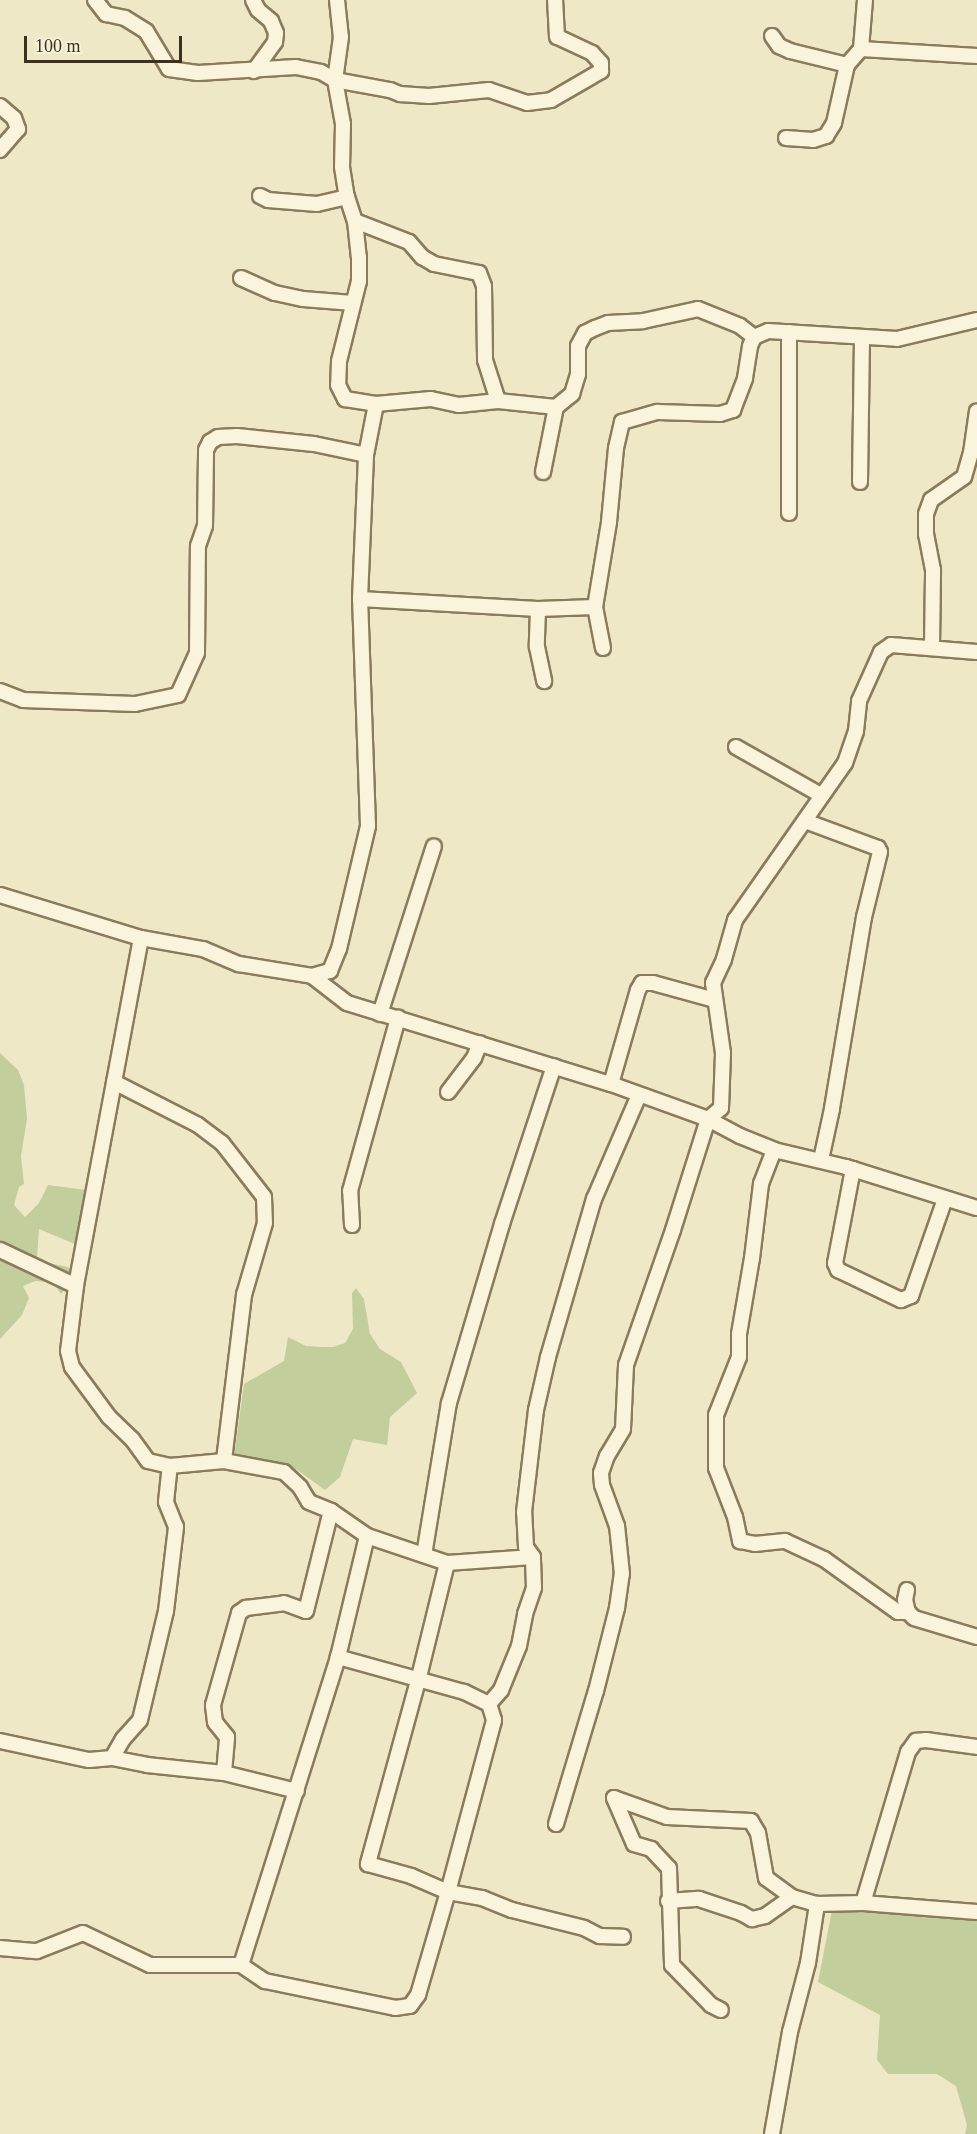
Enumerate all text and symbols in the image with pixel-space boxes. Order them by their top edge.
scale bar [27,24,184,62]
text: 100 m [35,36,81,56]

